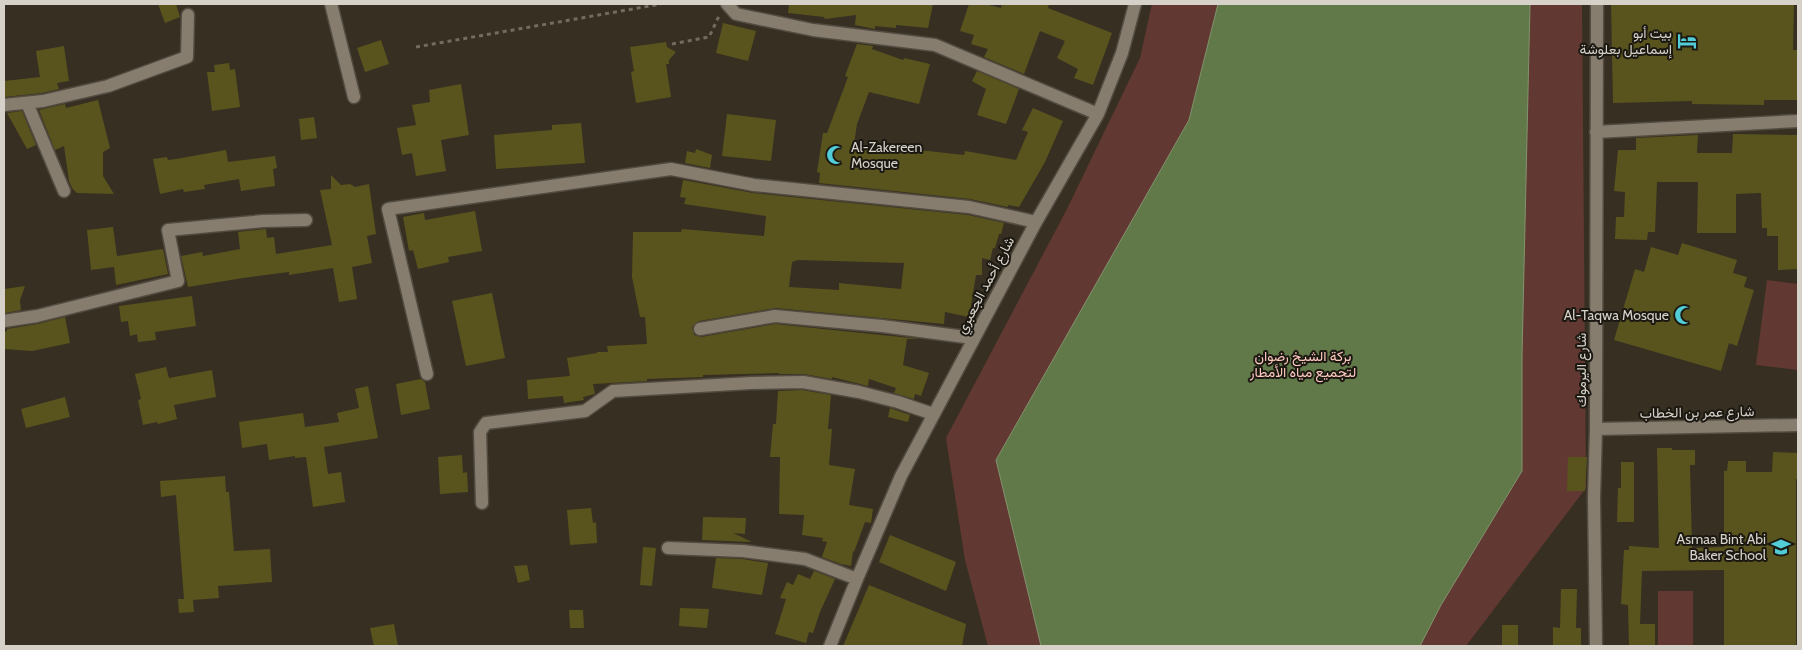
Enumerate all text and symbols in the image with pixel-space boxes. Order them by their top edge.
place label: بيت أبو إسماعيل بعلوشة [1580,24,1672,59]
hotel icon: بيت أبو إسماعيل بعلوشة [1676,30,1698,52]
place label: Al-Zakereen Mosque [851,138,922,172]
mosque icon: Al-Zakereen Mosque [825,144,847,166]
street label: شارع أحمد الجعبري [952,233,1021,338]
mosque icon: Al-Taqwa Mosque [1673,304,1695,326]
place label: Al-Taqwa Mosque [1564,306,1669,324]
street label: شارع اليرموك [1572,333,1592,407]
park label: بركة الشيخ رضوان لتجميع مياه الأمطار [1249,347,1356,383]
street label: شارع عمر بن الخطاب [1639,402,1755,424]
place label: Asmaa Bint Abi Baker School [1677,530,1767,564]
school or university icon: Asmaa Bint Abi Baker School [1770,536,1792,558]

